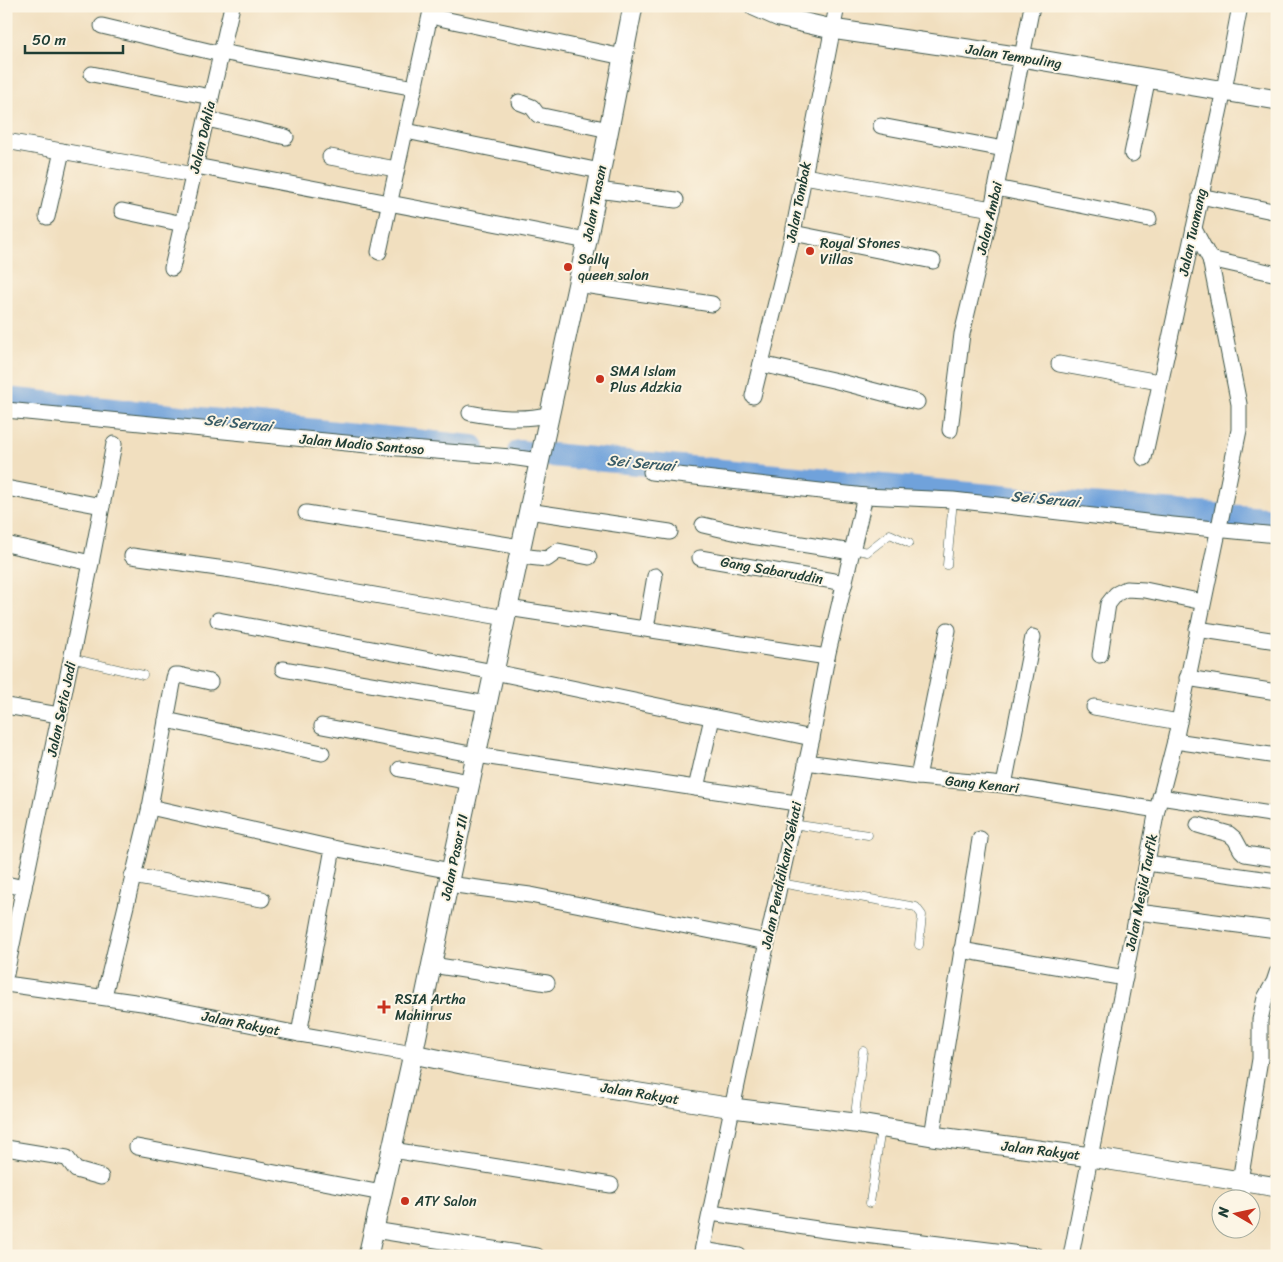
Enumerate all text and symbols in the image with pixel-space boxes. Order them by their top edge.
scale bar [25,22,122,54]
text: 50 m [32,27,67,53]
street label: Jalan Tempuling [963,36,1064,76]
street label: Jalan Dahlia [182,98,223,177]
street label: Jalan Tombak [778,159,819,246]
street label: Jalan Tuasan [575,163,614,244]
street label: Jalan Ambai [969,178,1010,258]
street label: Jalan Tuamang [1171,186,1214,279]
place label: Royal Stones Villas [820,231,901,272]
marker: Royal Stones Villas [804,245,816,257]
place label: Sally queen salon [578,247,649,288]
marker: Sally queen salon [562,261,574,273]
place label: SMA Islam Plus Adzkia [610,359,683,400]
marker: SMA Islam Plus Adzkia [594,373,606,385]
water label: Sei Seruai [203,407,276,440]
street label: Jalan Madio Santoso [298,427,425,462]
water label: Sei Seruai [606,447,679,479]
water label: Sei Seruai [1010,483,1083,515]
street label: Gang Sabaruddin [719,549,826,592]
street label: Jalan Setia Jadi [39,658,84,760]
street label: Gang Kenari [944,768,1021,801]
street label: Jalan Pendidikan/Sehati [753,798,810,952]
street label: Jalan Pasar III [433,811,476,903]
street label: Jalan Mesjid Taufik [1118,832,1165,954]
place label: RSIA Artha Mahinrus [395,987,466,1028]
marker: RSIA Artha Mahinrus [377,1000,391,1014]
street label: Jalan Rakyat [199,1003,282,1043]
street label: Jalan Rakyat [598,1075,681,1112]
street label: Jalan Rakyat [999,1133,1082,1168]
place label: ATY Salon [414,1189,477,1214]
north arrow [1210,1190,1260,1240]
marker: ATY Salon [399,1195,411,1207]
text: N [1210,1205,1237,1220]

